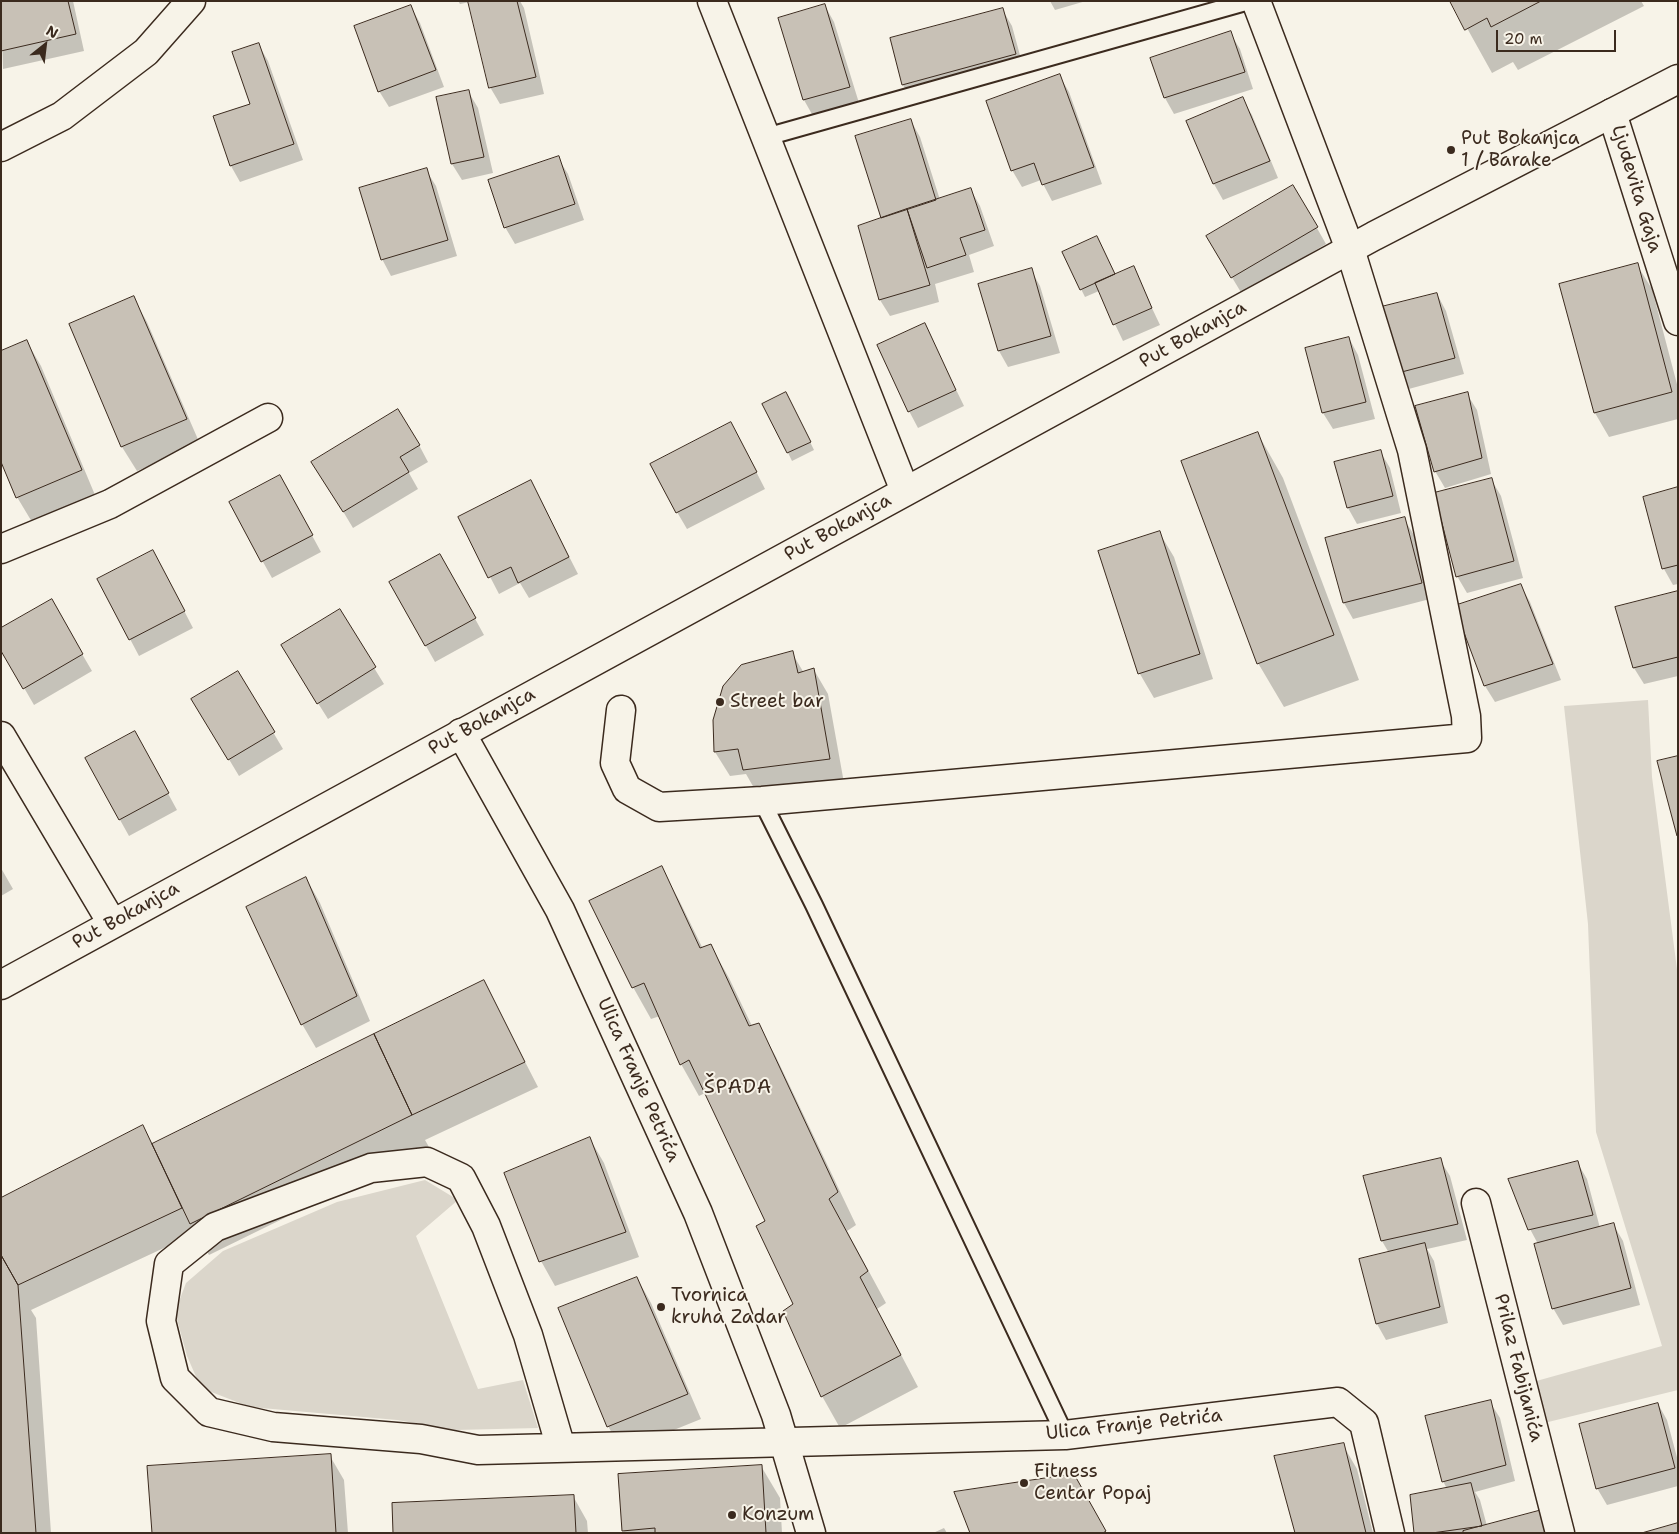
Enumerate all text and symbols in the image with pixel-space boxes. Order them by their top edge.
north arrow [20,20,70,70]
scale bar [1499,20,1619,52]
text: N [43,21,61,42]
text: 20 m [1504,29,1543,49]
street label: Ljudevita Gaja [1606,122,1666,256]
place label: Put Bokanjca 1 / Barake [1461,128,1580,172]
marker: Put Bokanjca 1 / Barake [1445,144,1457,156]
street label: Put Bokanjca [1136,296,1250,374]
street label: Put Bokanjca [781,489,895,567]
street label: Put Bokanjca [425,683,539,761]
place label: Street bar [730,691,824,713]
marker: Street bar [714,696,726,708]
street label: Put Bokanjca [69,877,183,955]
street label: Ulica Franje Petrića [592,994,684,1166]
district label: ŠPADA [703,1076,773,1100]
place label: Tvornica kruha Zadar [671,1285,786,1329]
street label: Prilaz Fabijanića [1489,1292,1547,1444]
marker: Tvornica kruha Zadar [655,1301,667,1313]
street label: Ulica Franje Petrića [1045,1404,1223,1446]
place label: Fitness Centar Popaj [1034,1461,1151,1505]
marker: Fitness Centar Popaj [1018,1477,1030,1489]
place label: Konzum [742,1504,814,1526]
marker: Konzum [726,1509,738,1521]

